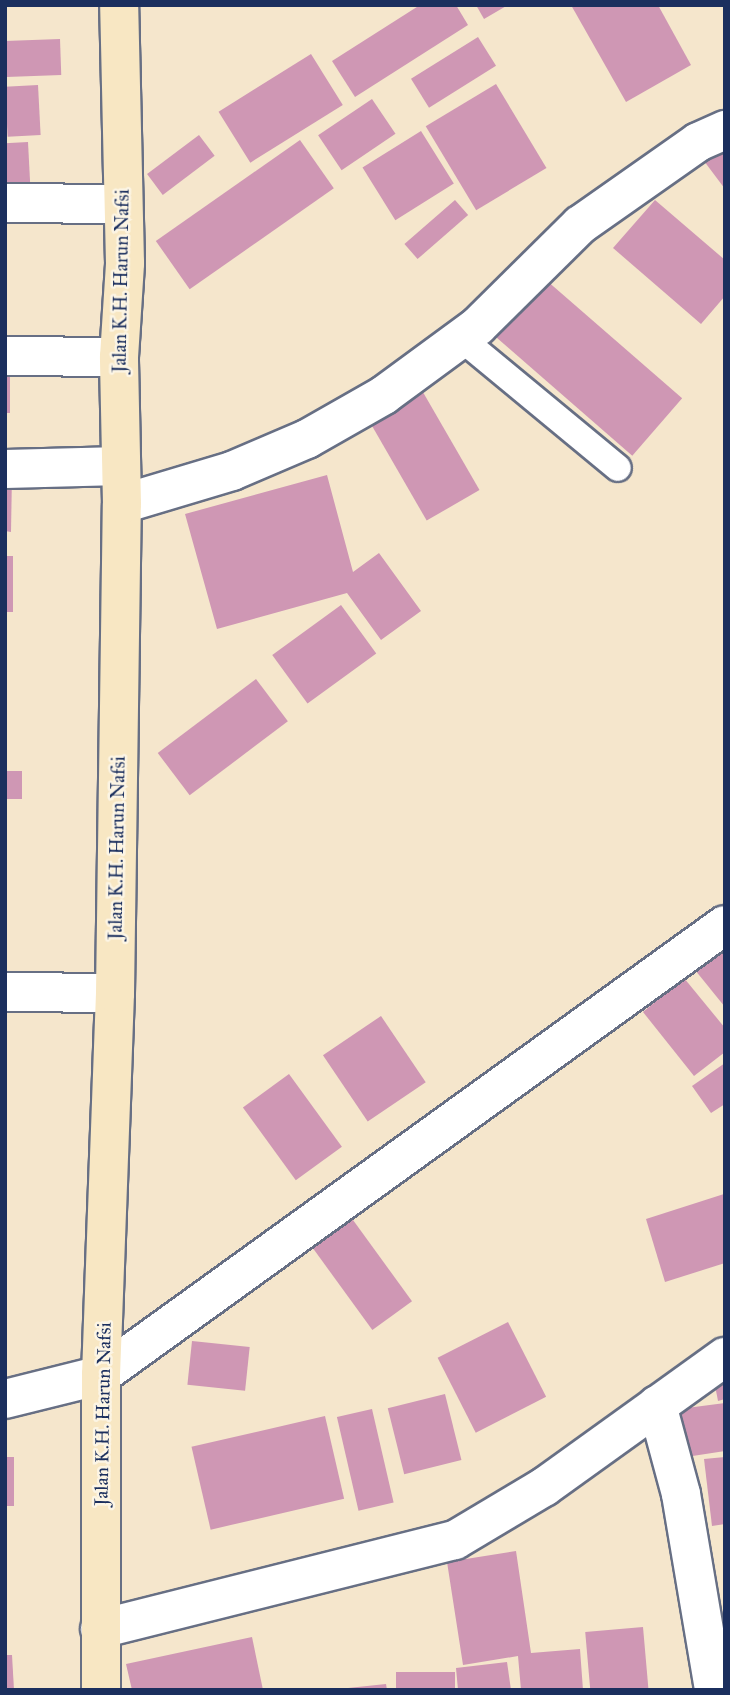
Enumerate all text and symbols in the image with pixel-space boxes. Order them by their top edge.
street label: Jalan K.H. Harun Nafsi [108,189,134,373]
street label: Jalan K.H. Harun Nafsi [104,756,130,940]
street label: Jalan K.H. Harun Nafsi [90,1322,116,1506]

